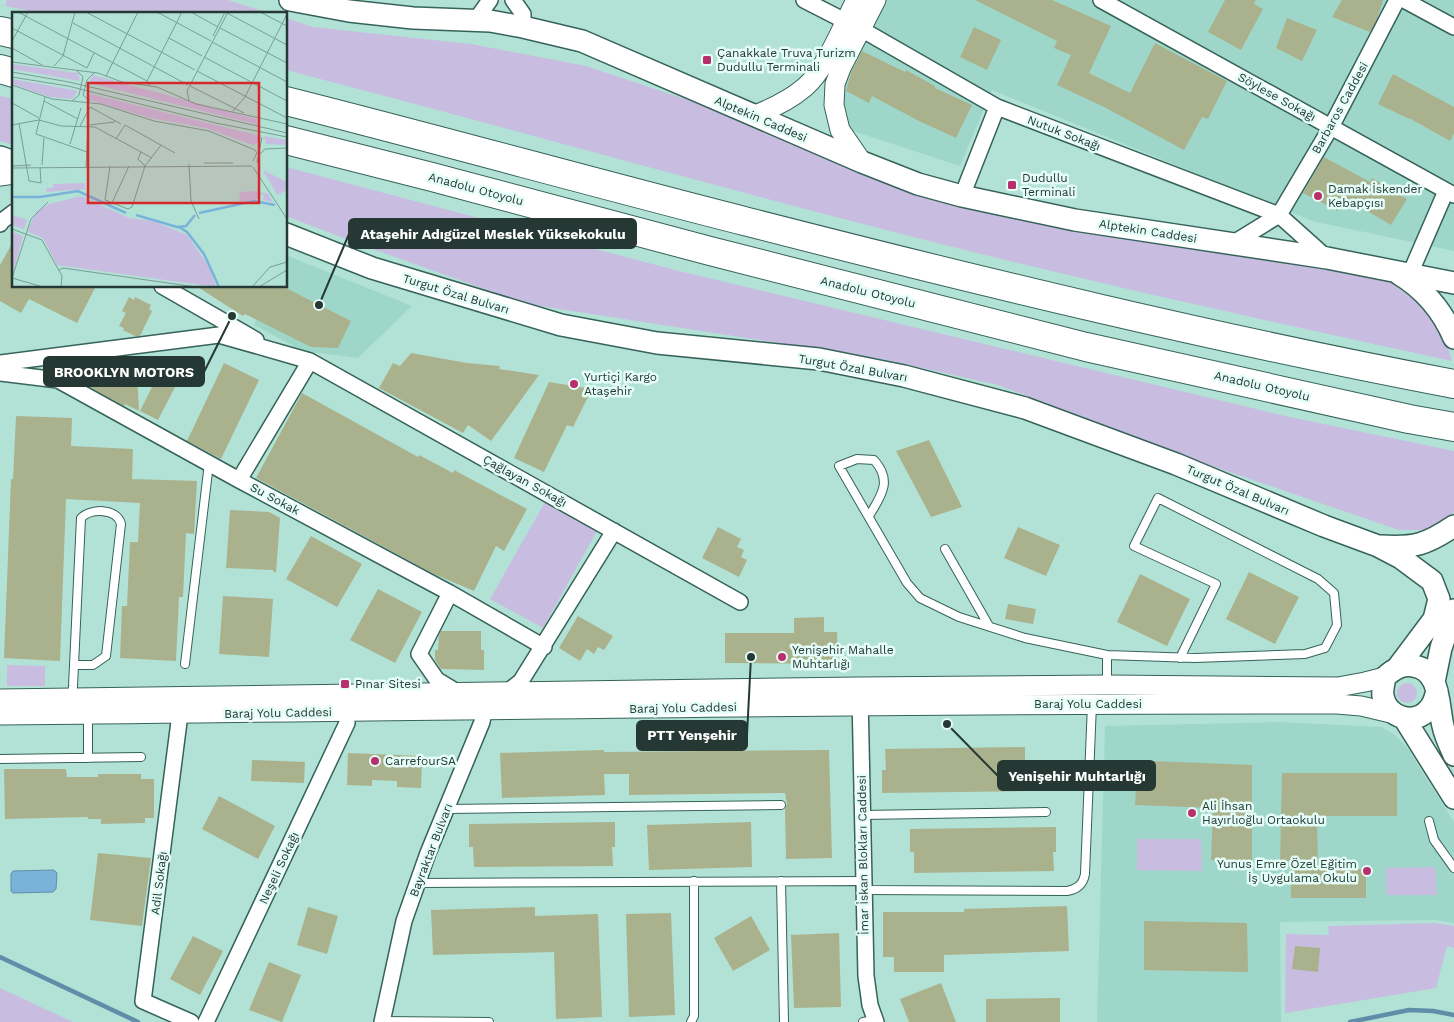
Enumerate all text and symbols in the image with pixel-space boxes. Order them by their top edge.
inset map [12,12,288,288]
place label: Çanakkale Truva Turizm Dudullu Terminali [717,46,856,74]
marker: Çanakkale Truva Turizm Dudullu Terminali [701,54,713,66]
street label: Barbaros Caddesi [1309,60,1371,156]
street label: Söylese Sokağı [1236,70,1318,124]
street label: Alptekin Caddesi [713,93,809,145]
street label: Nutuk Sokağı [1025,113,1103,153]
street label: Anadolu Otoyolu [427,170,525,208]
place label: Dudullu Terminali [1022,171,1075,199]
marker: Dudullu Terminali [1006,179,1018,191]
place label: Damak İskender Kebapçısı [1328,182,1422,210]
marker: Damak İskender Kebapçısı [1312,190,1324,202]
street label: Alptekin Caddesi [1098,216,1198,246]
callout: Ataşehir Adıgüzel Meslek Yüksekokulu [349,219,636,248]
text: Ataşehir Adıgüzel Meslek Yüksekokulu [360,226,626,242]
street label: Turgut Özal Bulvarı [401,271,511,317]
street label: Anadolu Otoyolu [819,273,917,311]
street label: Turgut Özal Bulvarı [797,352,909,384]
callout: BROOKLYN MOTORS [44,357,204,386]
text: BROOKLYN MOTORS [54,364,194,380]
street label: Anadolu Otoyolu [1213,368,1311,404]
place label: Yurtiçi Kargo Ataşehir [584,370,657,398]
marker: Yurtiçi Kargo Ataşehir [568,378,580,390]
street label: Çağlayan Sokağı [481,452,569,510]
street label: Turgut Özal Bulvarı [1184,462,1292,518]
street label: Su Sokak [248,480,302,518]
place label: Yenişehir Mahalle Muhtarlığı [792,643,894,671]
marker: Yenişehir Mahalle Muhtarlığı [776,651,788,663]
place label: Pınar Sitesi [355,677,421,691]
marker: Pınar Sitesi [339,678,351,690]
street label: Baraj Yolu Caddesi [1034,697,1142,711]
street label: Baraj Yolu Caddesi [629,700,737,716]
street label: Baraj Yolu Caddesi [224,705,332,721]
callout: PTT Yenşehir [637,721,747,750]
text: PTT Yenşehir [647,727,737,743]
place label: CarrefourSA [385,754,456,768]
marker: CarrefourSA [369,755,381,767]
callout: Yenişehir Muhtarlığı [998,761,1155,790]
text: Yenişehir Muhtarlığı [1008,768,1146,784]
street label: İmar İskan Blokları Caddesi [855,775,871,935]
place label: Ali İhsan Hayırlıoğlu Ortaokulu [1202,799,1325,827]
street label: Bayraktar Bulvarı [407,801,455,899]
marker: Ali İhsan Hayırlıoğlu Ortaokulu [1186,807,1198,819]
street label: Neşeli Sokağı [256,830,302,906]
street label: Adil Sokağı [148,850,170,916]
place label: Yunus Emre Özel Eğitim İş Uygulama Okulu [1217,857,1357,885]
marker: Yunus Emre Özel Eğitim İş Uygulama Okulu [1361,865,1373,877]

